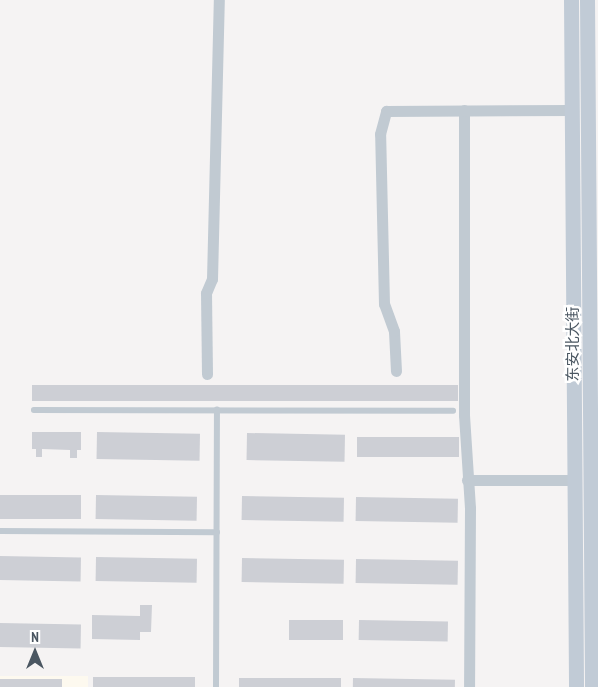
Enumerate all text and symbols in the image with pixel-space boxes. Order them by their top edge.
street label: 东安北大街 [564,307,582,381]
north arrow [10,627,60,677]
text: N [31,628,39,646]

